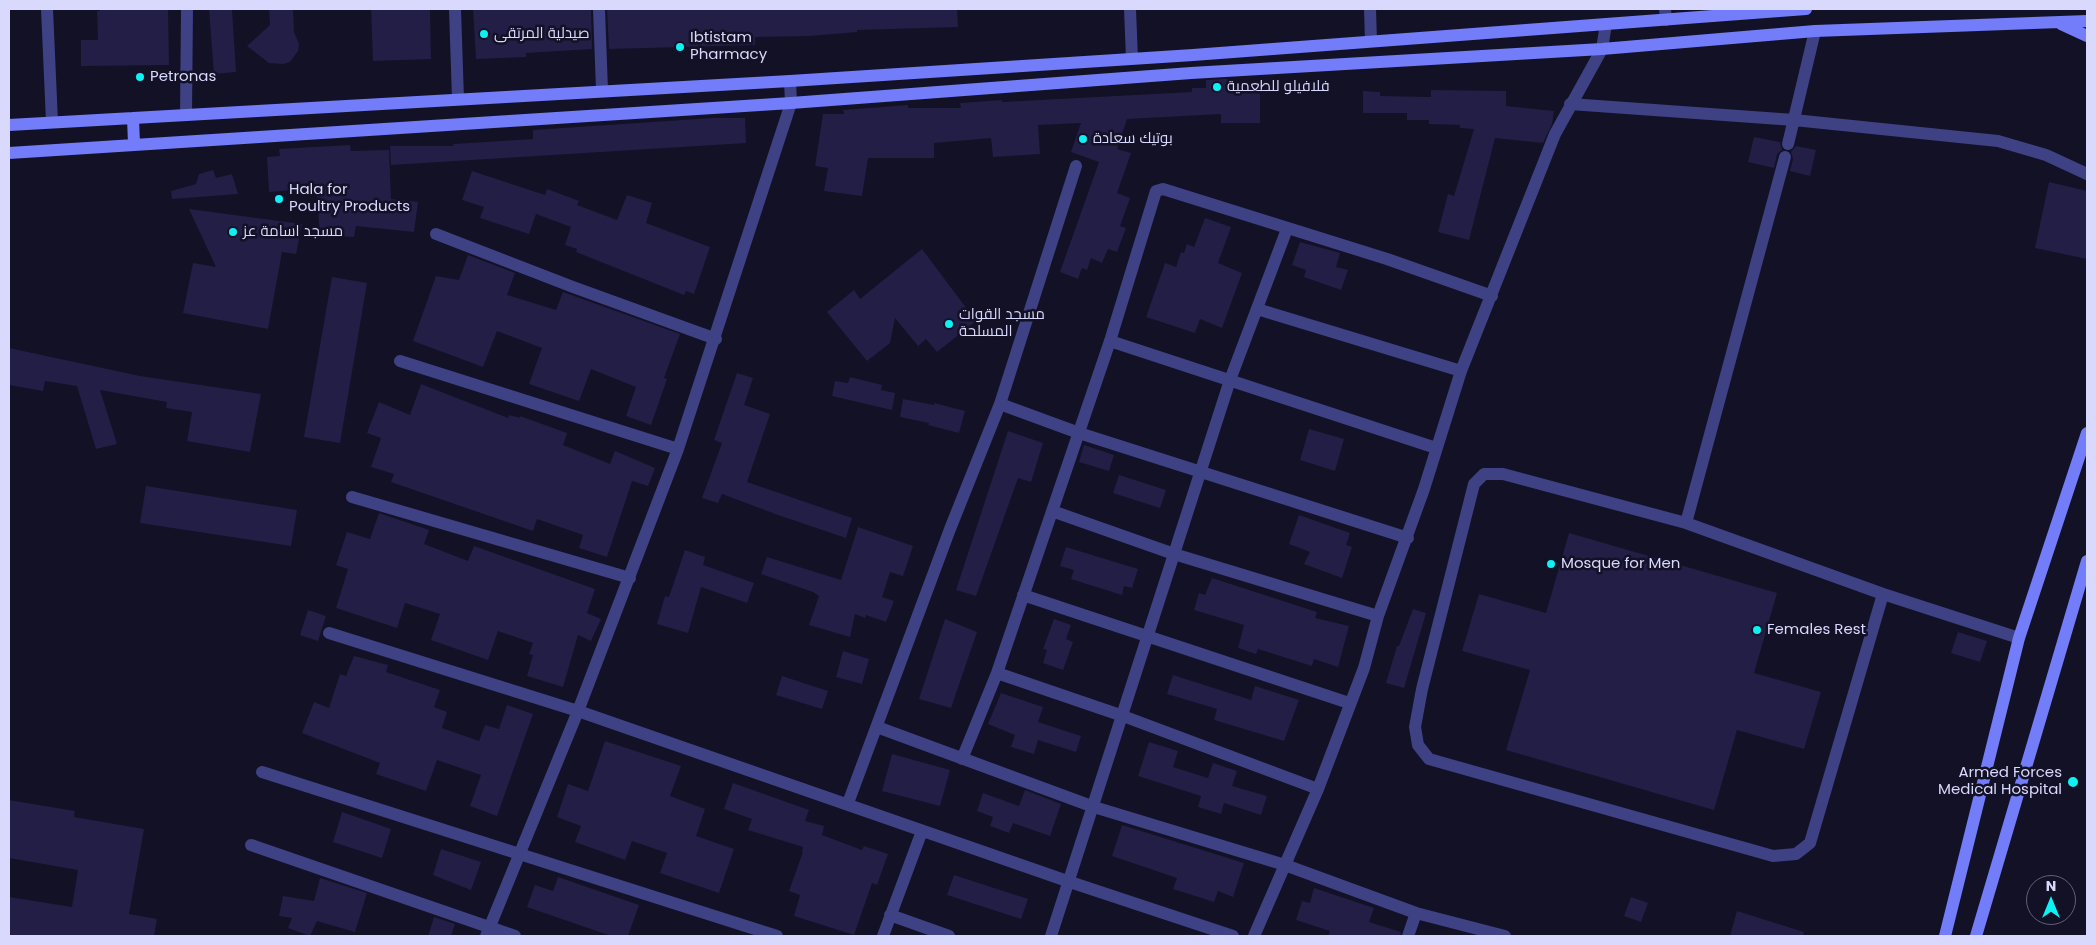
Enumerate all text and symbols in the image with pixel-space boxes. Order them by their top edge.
place label: صيدلية المرتقى [494,25,590,43]
marker: صيدلية المرتقى [478,28,490,40]
place label: Ibtistam Pharmacy [690,29,767,64]
marker: Ibtistam Pharmacy [674,41,686,53]
place label: Petronas [150,68,216,86]
marker: Petronas [134,71,146,83]
place label: فلافيلو للطعمية [1227,78,1330,96]
marker: فلافيلو للطعمية [1211,81,1223,93]
place label: بوتيك سعادة [1093,130,1173,148]
marker: بوتيك سعادة [1077,133,1089,145]
place label: Hala for Poultry Products [289,181,410,216]
marker: Hala for Poultry Products [273,193,285,205]
place label: مسجد اسامة عز [243,223,343,241]
marker: مسجد اسامة عز [227,226,239,238]
place label: مسجد القوات المسلحة [959,306,1045,341]
marker: مسجد القوات المسلحة [943,318,955,330]
place label: Mosque for Men [1561,555,1680,573]
marker: Mosque for Men [1545,558,1557,570]
place label: Females Rest [1767,621,1866,639]
marker: Females Rest [1751,624,1763,636]
place label: Armed Forces Medical Hospital [1938,764,2062,799]
marker: Armed Forces Medical Hospital [2066,775,2080,789]
north arrow [2026,875,2076,925]
text: N [2046,876,2056,896]

